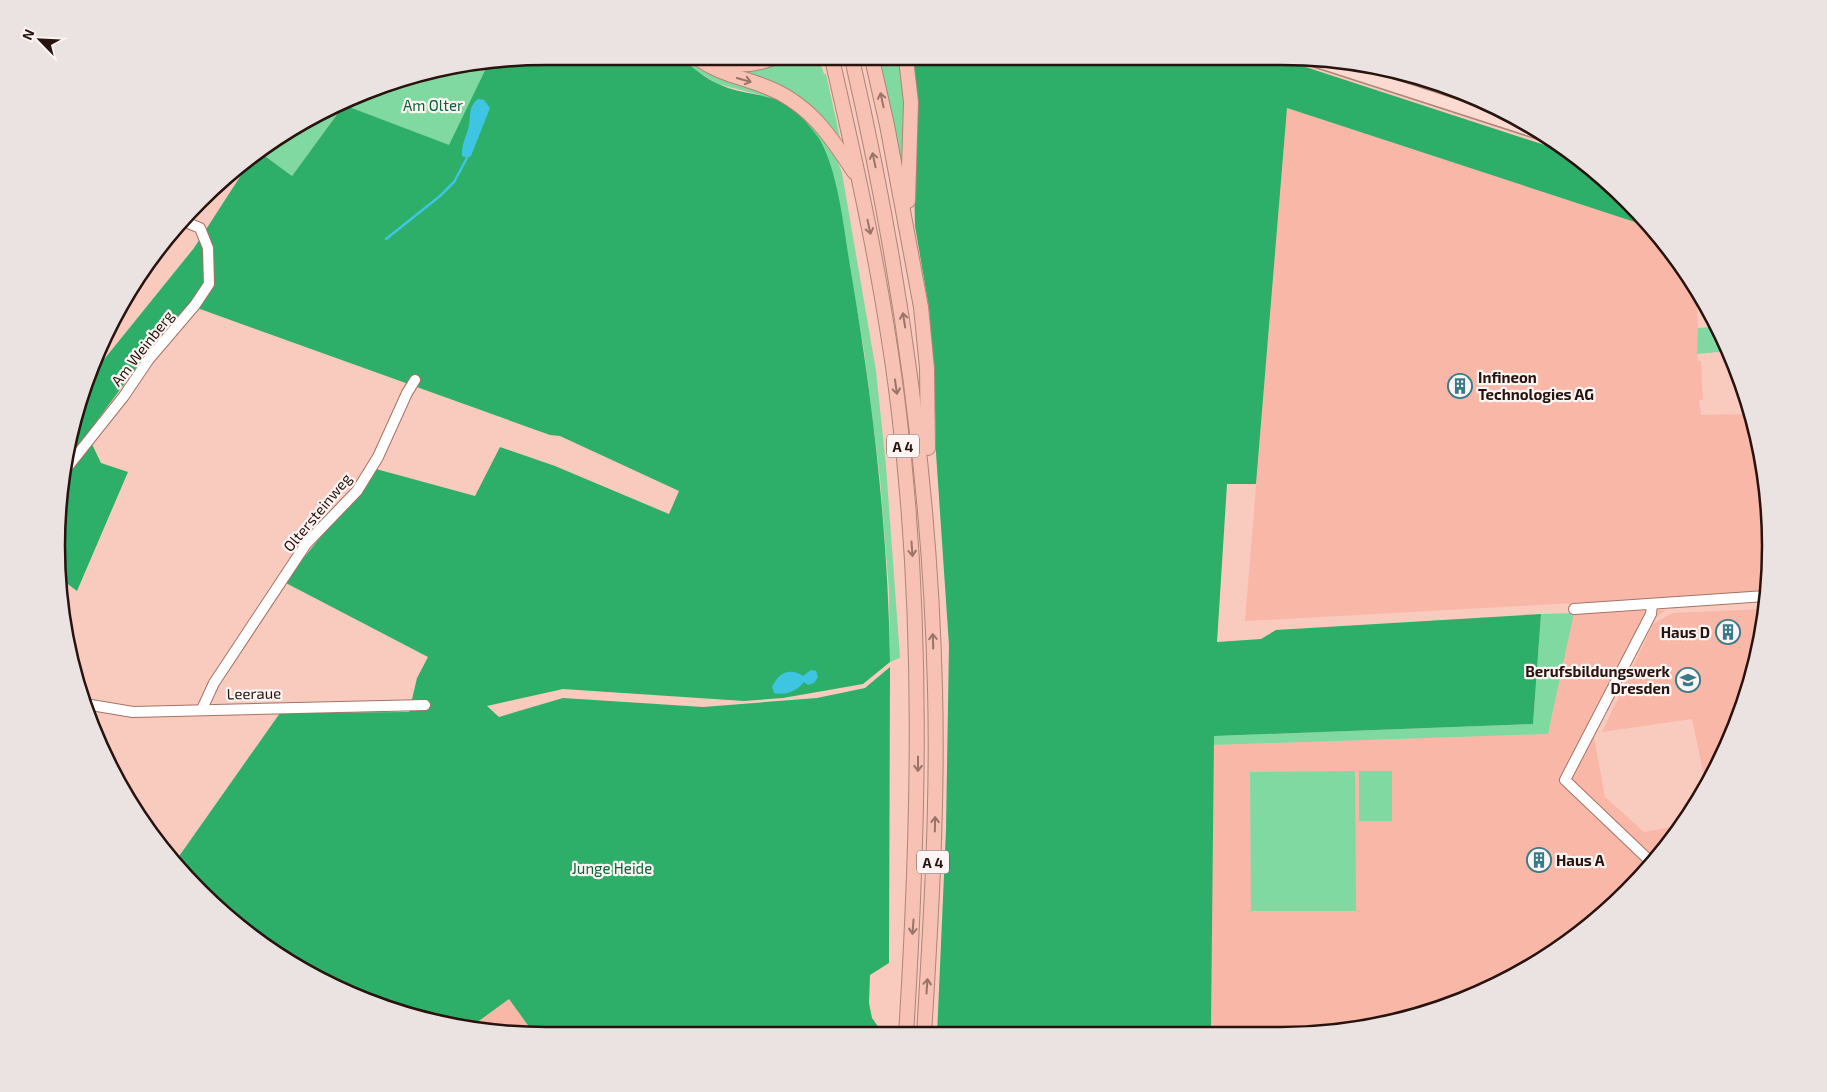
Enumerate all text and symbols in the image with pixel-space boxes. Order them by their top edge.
north arrow [15,15,65,65]
text: N [18,26,37,43]
one-way arrow [735,75,751,85]
one-way arrow [877,93,886,109]
park label: Am Olter [403,96,463,114]
one-way arrow [869,152,879,168]
one-way arrow [865,218,874,234]
street label: Am Weinberg [107,306,177,389]
one-way arrow [898,312,908,328]
place label: Infineon Technologies AG [1478,368,1594,403]
building icon: Infineon Technologies AG [1447,373,1473,399]
one-way arrow [891,379,901,395]
road number: A 4 [887,434,919,458]
street label: Oltersteinweg [279,469,355,555]
one-way arrow [907,540,916,556]
building icon: Haus D [1715,619,1741,645]
place label: Haus D [1661,623,1710,641]
one-way arrow [929,633,938,649]
place label: Berufsbildungswerk Dresden [1525,662,1671,697]
school or university icon: Berufsbildungswerk Dresden [1675,667,1701,693]
street label: Leeraue [227,684,281,702]
one-way arrow [913,756,923,772]
one-way arrow [930,816,939,832]
building icon: Haus A [1526,847,1552,873]
road number: A 4 [917,850,949,874]
place label: Haus A [1556,851,1605,869]
park label: Junge Heide [572,859,652,877]
one-way arrow [909,918,918,934]
one-way arrow [922,978,931,994]

